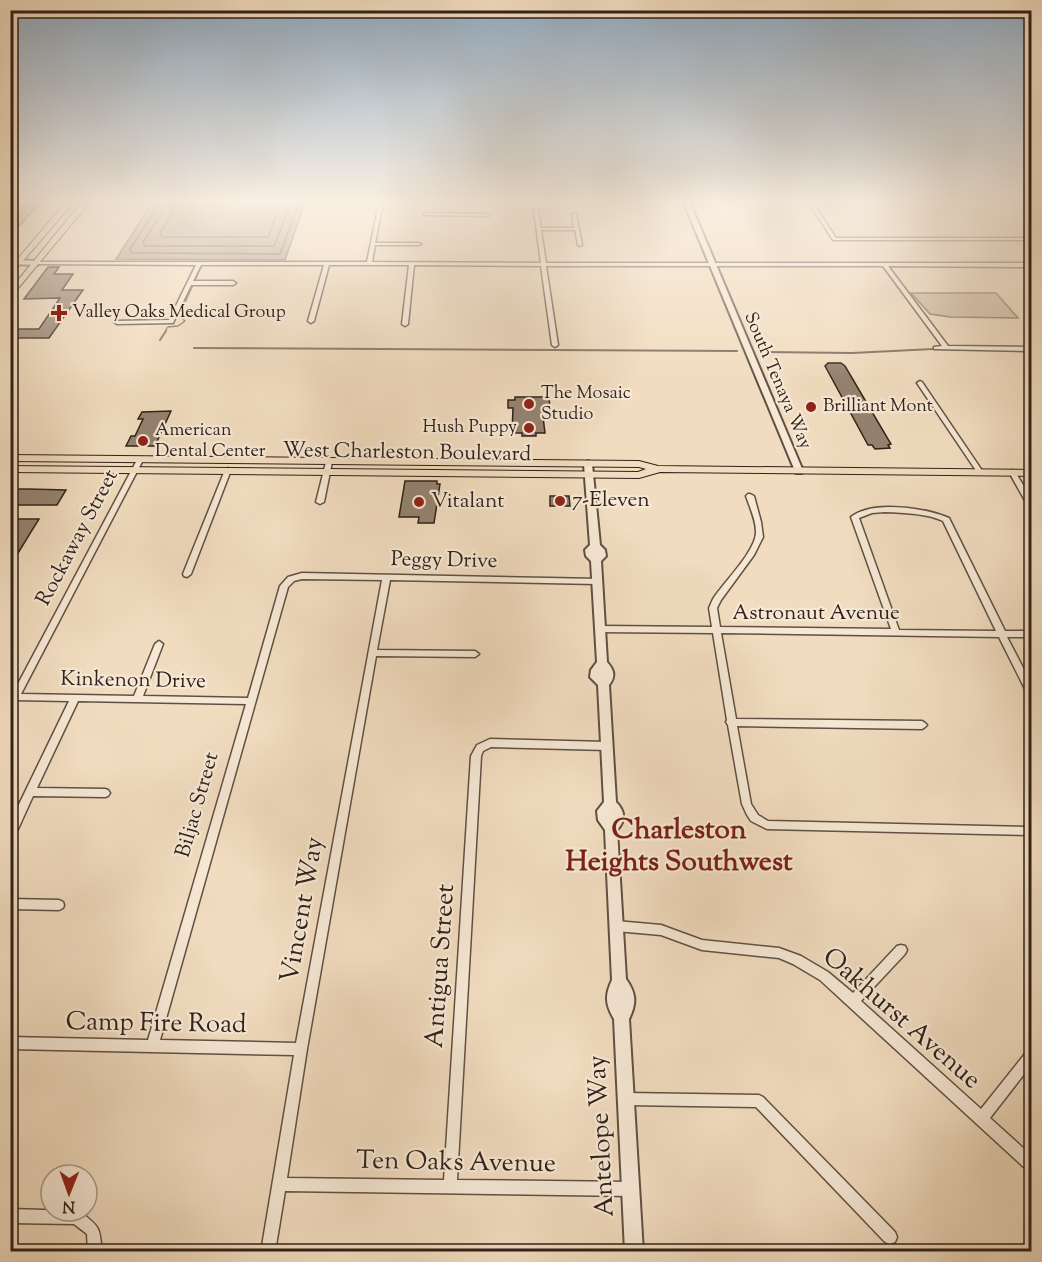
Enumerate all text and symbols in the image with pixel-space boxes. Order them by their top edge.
place label: Valley Oaks Medical Group [72,300,286,326]
marker: Valley Oaks Medical Group [50,304,68,322]
street label: South Tenaya Way [736,308,818,454]
place label: The Mosaic Studio [541,381,631,428]
place label: Brilliant Mont [823,394,933,420]
marker: The Mosaic Studio [522,397,536,411]
marker: Brilliant Mont [804,400,818,414]
place label: Hush Puppy [422,415,517,441]
place label: American Dental Center [155,418,266,465]
marker: Hush Puppy [522,421,536,435]
marker: American Dental Center [136,434,150,448]
street label: West Charleston Boulevard [282,436,532,470]
street label: Rockaway Street [29,465,127,611]
place label: 7-Eleven [572,486,650,516]
place label: Vitalant [431,487,504,517]
marker: 7-Eleven [553,494,567,508]
marker: Vitalant [412,495,426,509]
street label: Peggy Drive [390,545,498,577]
street label: Astronaut Avenue [732,599,900,629]
street label: Kinkenon Drive [60,665,206,697]
street label: Biljac Street [169,749,227,861]
district label: Charleston Heights Southwest [566,811,793,883]
street label: Vincent Way [272,834,334,986]
street label: Antigua Street [417,882,465,1049]
street label: Oakhurst Avenue [814,940,988,1098]
street label: Camp Fire Road [65,1004,247,1044]
street label: Antelope Way [579,1054,625,1218]
street label: Ten Oaks Avenue [356,1143,556,1183]
north arrow [39,1163,99,1223]
text: N [62,1194,75,1217]

